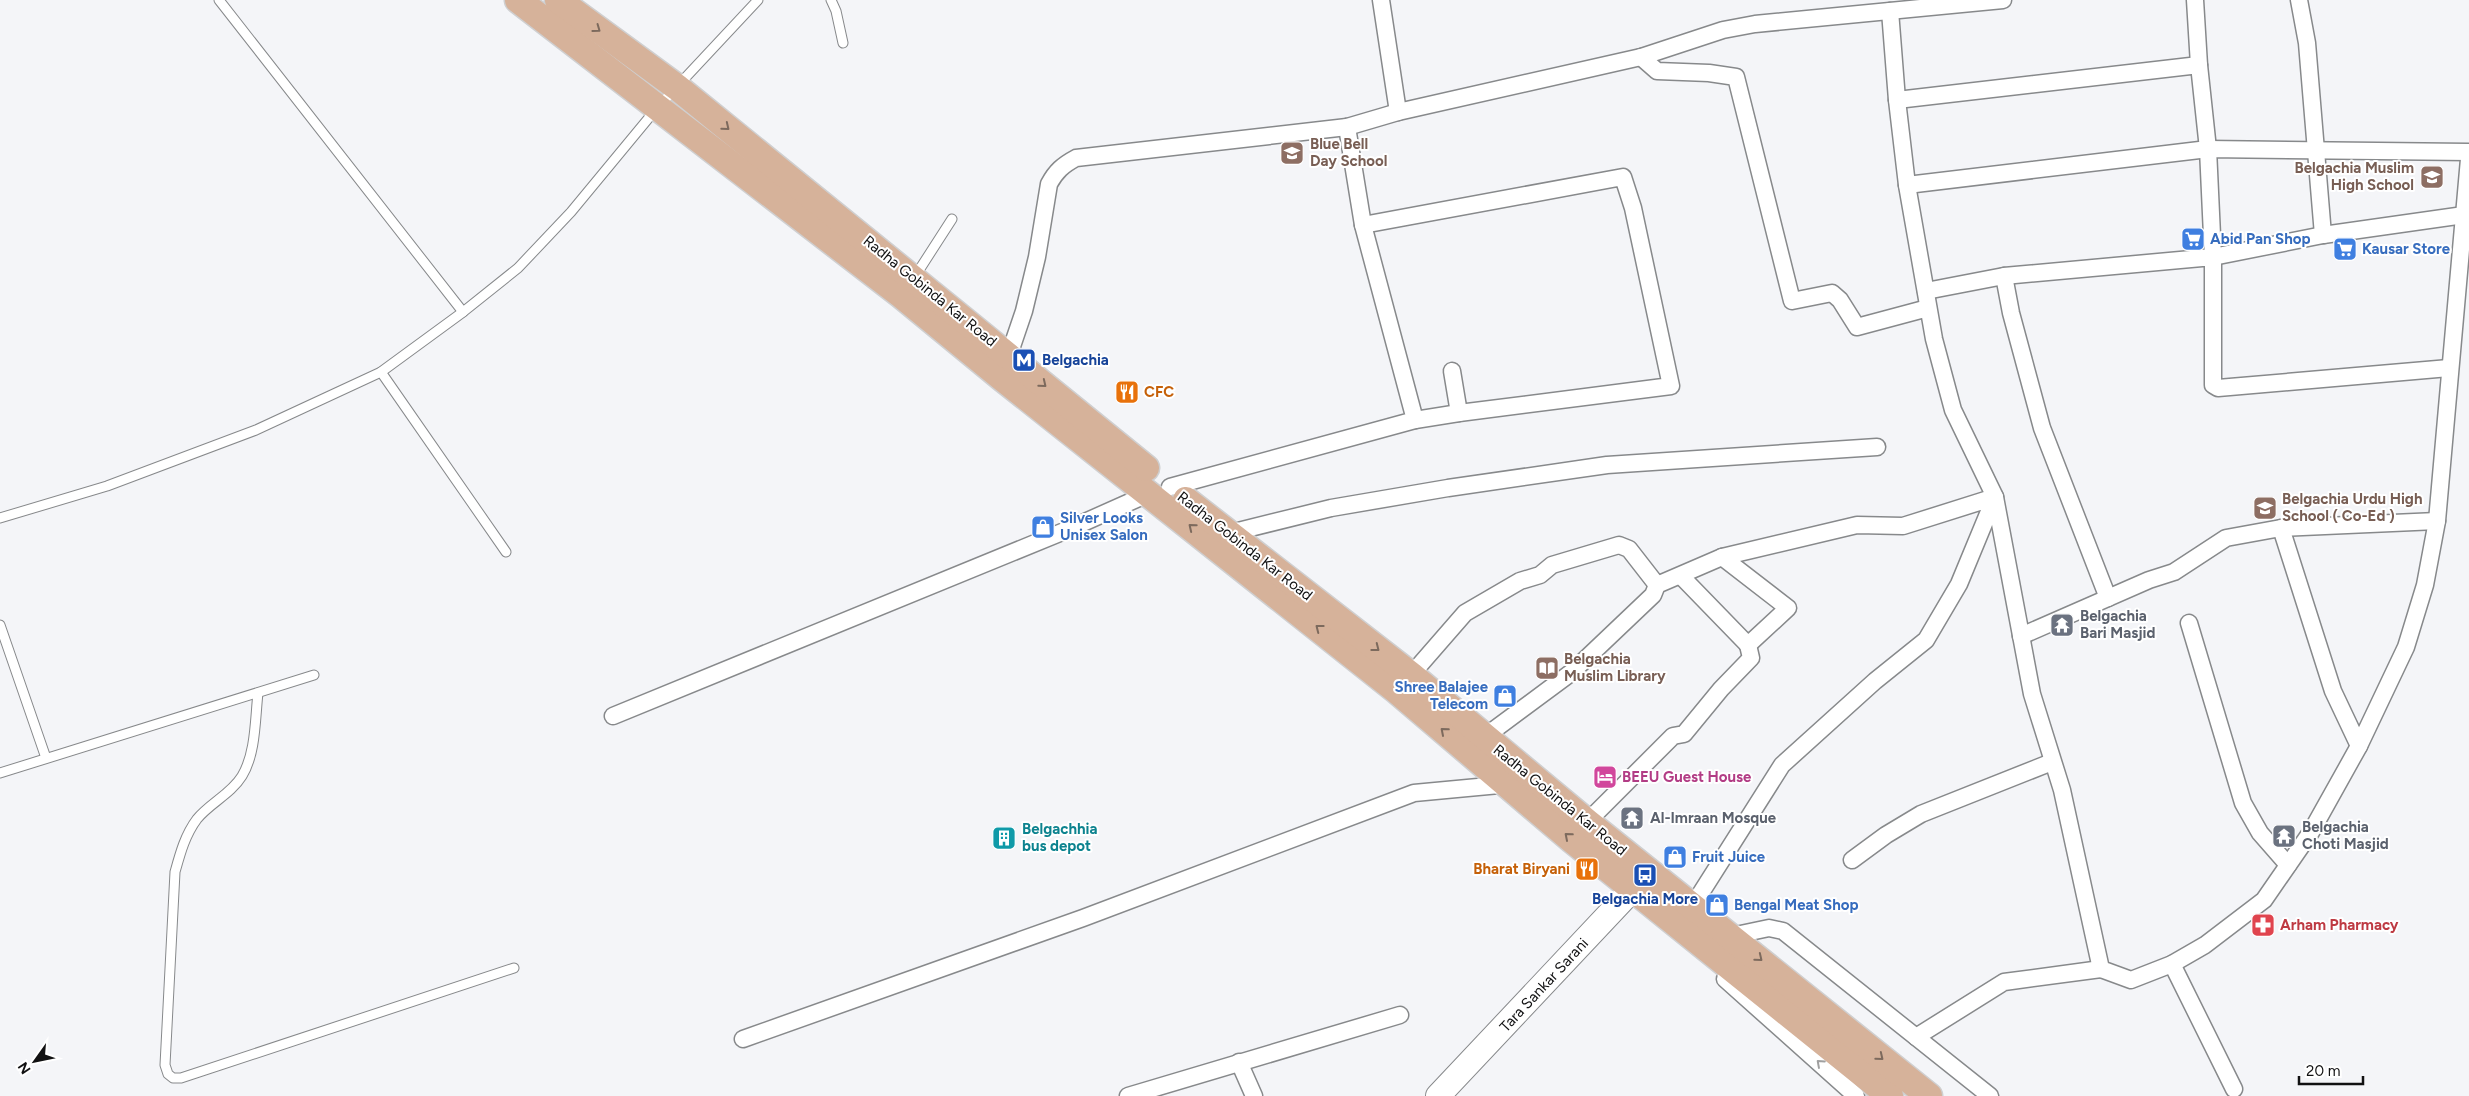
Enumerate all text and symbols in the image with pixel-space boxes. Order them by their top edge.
one-way arrow [591,23,601,32]
one-way arrow [720,122,729,130]
place label: Blue Bell Day School [1310,135,1387,170]
school or university icon: Blue Bell Day School [1279,140,1305,166]
place label: Belgachia Muslim High School [2295,159,2414,194]
school or university icon: Belgachia Muslim High School [2419,164,2445,190]
supermarket icon: Abid Pan Shop [2180,226,2206,252]
place label: Abid Pan Shop [2210,230,2310,248]
street label: Radha Gobinda Kar Road [860,232,1000,350]
supermarket icon: Kausar Store [2332,236,2358,262]
place label: Kausar Store [2362,240,2451,258]
metro station icon: Belgachia [1011,347,1037,373]
place label: Belgachia [1042,351,1109,369]
one-way arrow [1037,378,1046,386]
restaurant icon: CFC [1114,379,1140,405]
place label: CFC [1144,383,1174,401]
street label: Radha Gobinda Kar Road [1174,488,1316,604]
place label: Belgachia Urdu High School ( Co-Ed ) [2282,490,2422,525]
school or university icon: Belgachia Urdu High School ( Co-Ed ) [2252,495,2278,521]
place label: Silver Looks Unisex Salon [1060,509,1148,544]
shop icon: Silver Looks Unisex Salon [1030,514,1056,540]
one-way arrow [1188,523,1197,532]
place label: Belgachia Bari Masjid [2080,607,2155,642]
temple icon: Belgachia Bari Masjid [2049,612,2075,638]
one-way arrow [1316,626,1325,634]
one-way arrow [1370,642,1380,651]
place label: Belgachia Muslim Library [1564,650,1666,685]
library icon: Belgachia Muslim Library [1534,655,1560,681]
place label: Shree Balajee Telecom [1395,678,1489,713]
shop icon: Shree Balajee Telecom [1492,683,1518,709]
one-way arrow [1441,728,1450,737]
street label: Radha Gobinda Kar Road [1490,741,1630,859]
hotel icon: BEEU Guest House [1592,764,1618,790]
place label: BEEU Guest House [1622,768,1752,786]
temple icon: Al-Imraan Mosque [1619,805,1645,831]
place label: Al-Imraan Mosque [1650,809,1777,827]
place label: Belgachia Choti Masjid [2302,818,2389,853]
place label: Belgachhia bus depot [1022,820,1097,855]
temple icon: Belgachia Choti Masjid [2271,823,2297,849]
building icon: Belgachhia bus depot [991,825,1017,851]
one-way arrow [1565,834,1574,842]
shop icon: Fruit Juice [1662,844,1688,870]
place label: Fruit Juice [1692,848,1766,866]
restaurant icon: Bharat Biryani [1574,856,1600,882]
place label: Bharat Biryani [1473,860,1570,878]
bus stop icon: Belgachia More [1632,862,1658,888]
place label: Belgachia More [1592,890,1699,908]
shop icon: Bengal Meat Shop [1704,892,1730,918]
place label: Bengal Meat Shop [1734,896,1858,914]
pharmacy icon: Arham Pharmacy [2250,912,2276,938]
place label: Arham Pharmacy [2280,916,2399,934]
street label: Tara Sankar Sarani [1496,934,1592,1036]
one-way arrow [1753,952,1762,961]
north arrow [10,1036,60,1086]
one-way arrow [1875,1051,1884,1060]
scale bar [2299,1054,2363,1086]
text: N [14,1059,35,1077]
one-way arrow [1816,1060,1825,1069]
text: 20 m [2306,1062,2340,1080]

